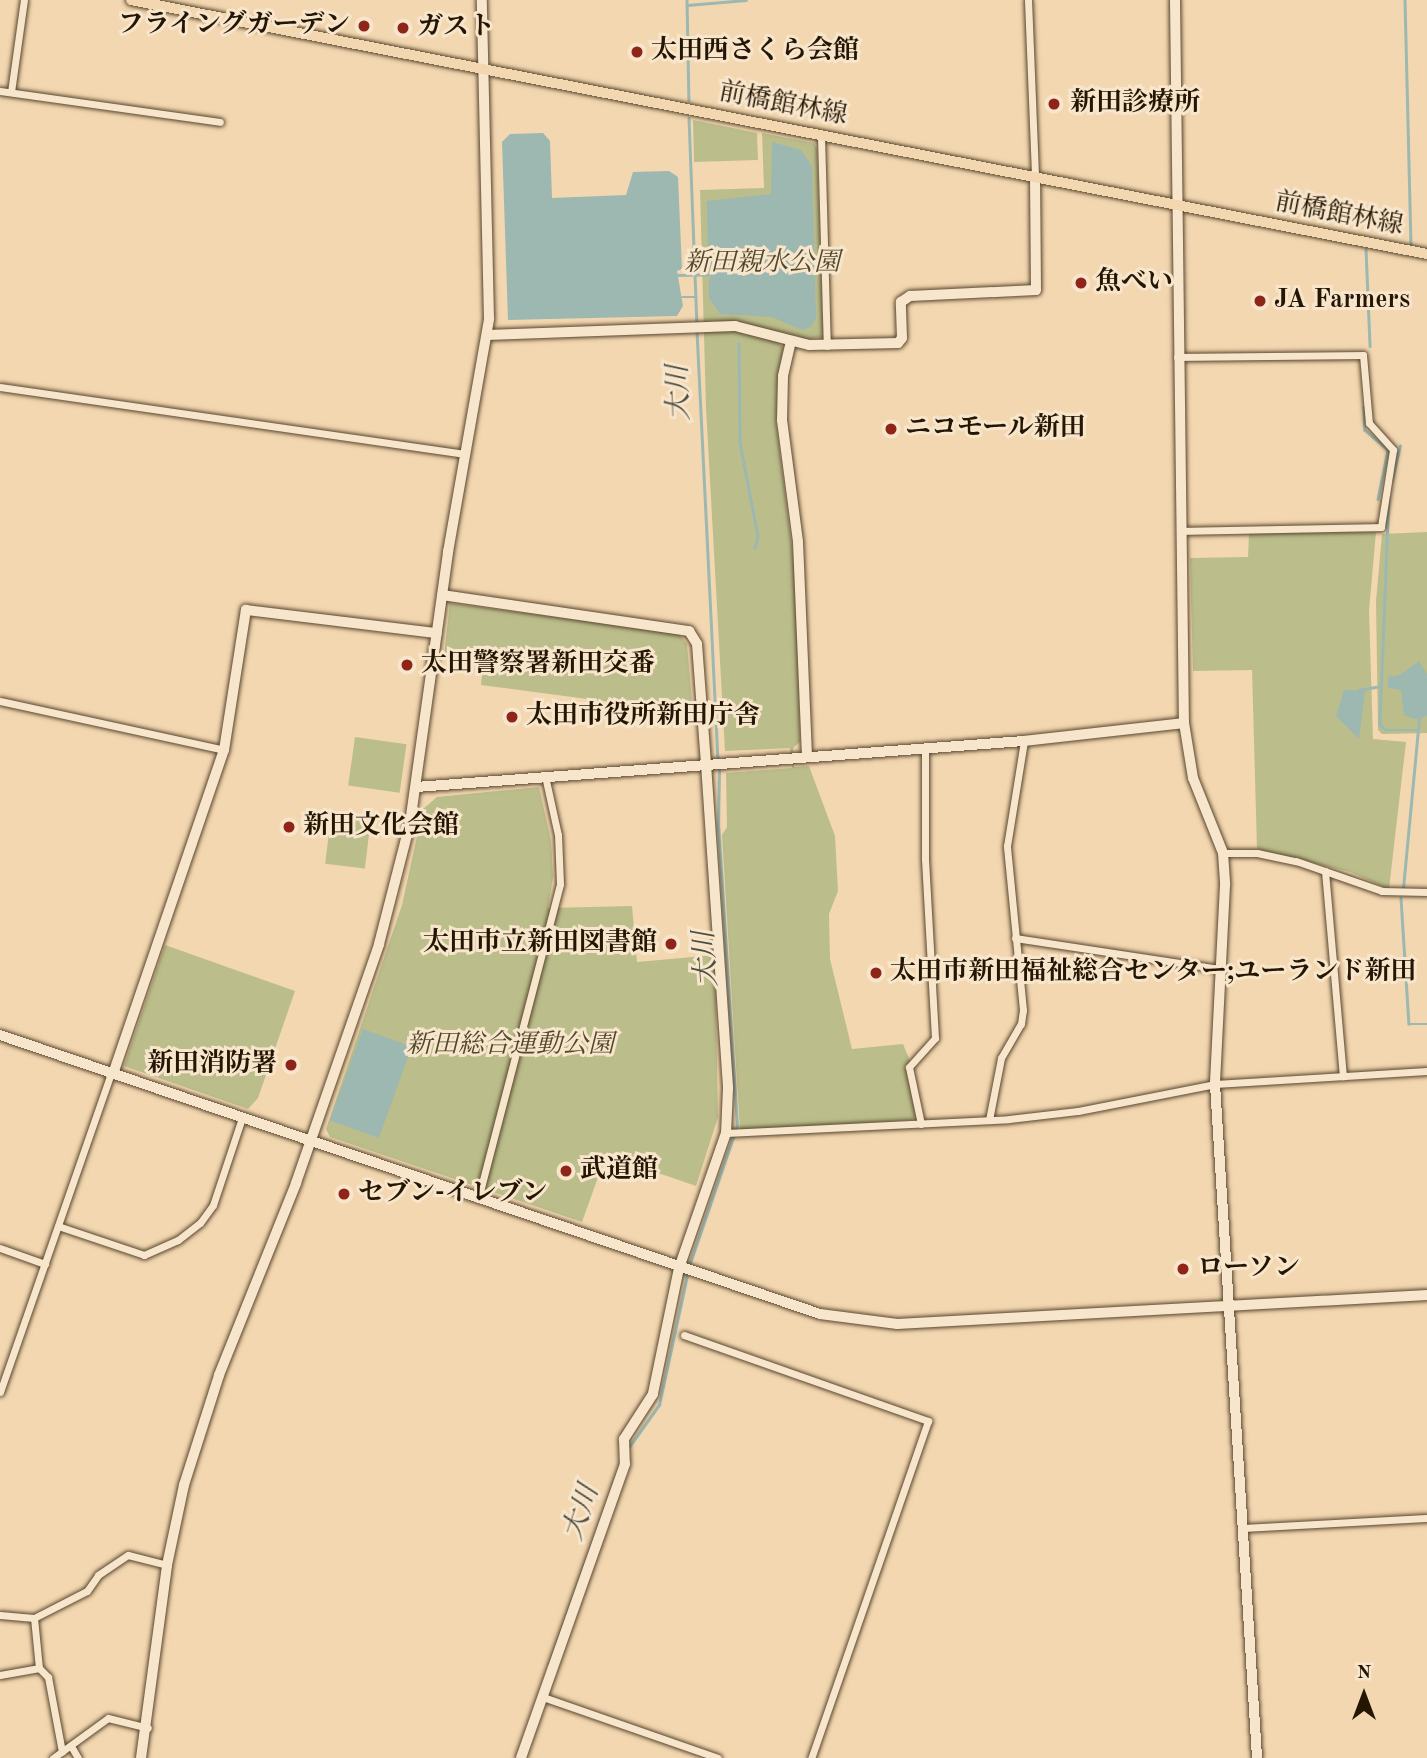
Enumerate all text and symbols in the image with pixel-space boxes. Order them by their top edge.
place label: フライングガーデン [116,10,350,42]
place label: ガスト [417,12,495,44]
marker: フライングガーデン [356,18,372,34]
marker: ガスト [395,20,411,36]
place label: 太田西さくら会館 [651,36,859,68]
marker: 太田西さくら会館 [629,44,645,60]
street label: 前橋館林線 [716,77,850,133]
place label: 新田診療所 [1070,88,1200,120]
marker: 新田診療所 [1044,94,1064,114]
street label: 前橋館林線 [1272,187,1406,243]
park label: 新田親水公園 [684,248,840,280]
place label: 魚べい [1095,267,1173,299]
marker: 魚べい [1073,275,1089,291]
place label: JA Farmers [1274,285,1410,317]
marker: JA Farmers [1252,293,1268,309]
water label: 大川 [662,364,698,422]
place label: ニコモール新田 [905,413,1086,445]
marker: ニコモール新田 [883,421,899,437]
place label: 太田警察署新田交番 [421,649,655,681]
marker: 太田警察署新田交番 [399,657,415,673]
place label: 太田市役所新田庁舎 [526,701,760,733]
marker: 太田市役所新田庁舎 [504,709,520,725]
place label: 新田文化会館 [303,811,459,843]
marker: 新田文化会館 [281,819,297,835]
place label: 太田市立新田図書館 [423,928,657,960]
water label: 大川 [688,930,726,988]
marker: 太田市立新田図書館 [663,936,679,952]
place label: 太田市新田福祉総合センター;ユーランド新田 [890,957,1417,989]
marker: 太田市新田福祉総合センター;ユーランド新田 [868,965,884,981]
park label: 新田総合運動公園 [406,1030,614,1062]
place label: 新田消防署 [147,1049,277,1081]
marker: 新田消防署 [283,1057,299,1073]
place label: 武道館 [580,1155,658,1187]
marker: 武道館 [558,1163,574,1179]
place label: セブン-イレブン [358,1178,550,1210]
marker: セブン-イレブン [336,1186,352,1202]
place label: ローソン [1197,1253,1301,1285]
marker: ローソン [1175,1261,1191,1277]
water label: 大川 [557,1481,607,1545]
north arrow [1329,1660,1399,1730]
text: N [1357,1664,1371,1683]

